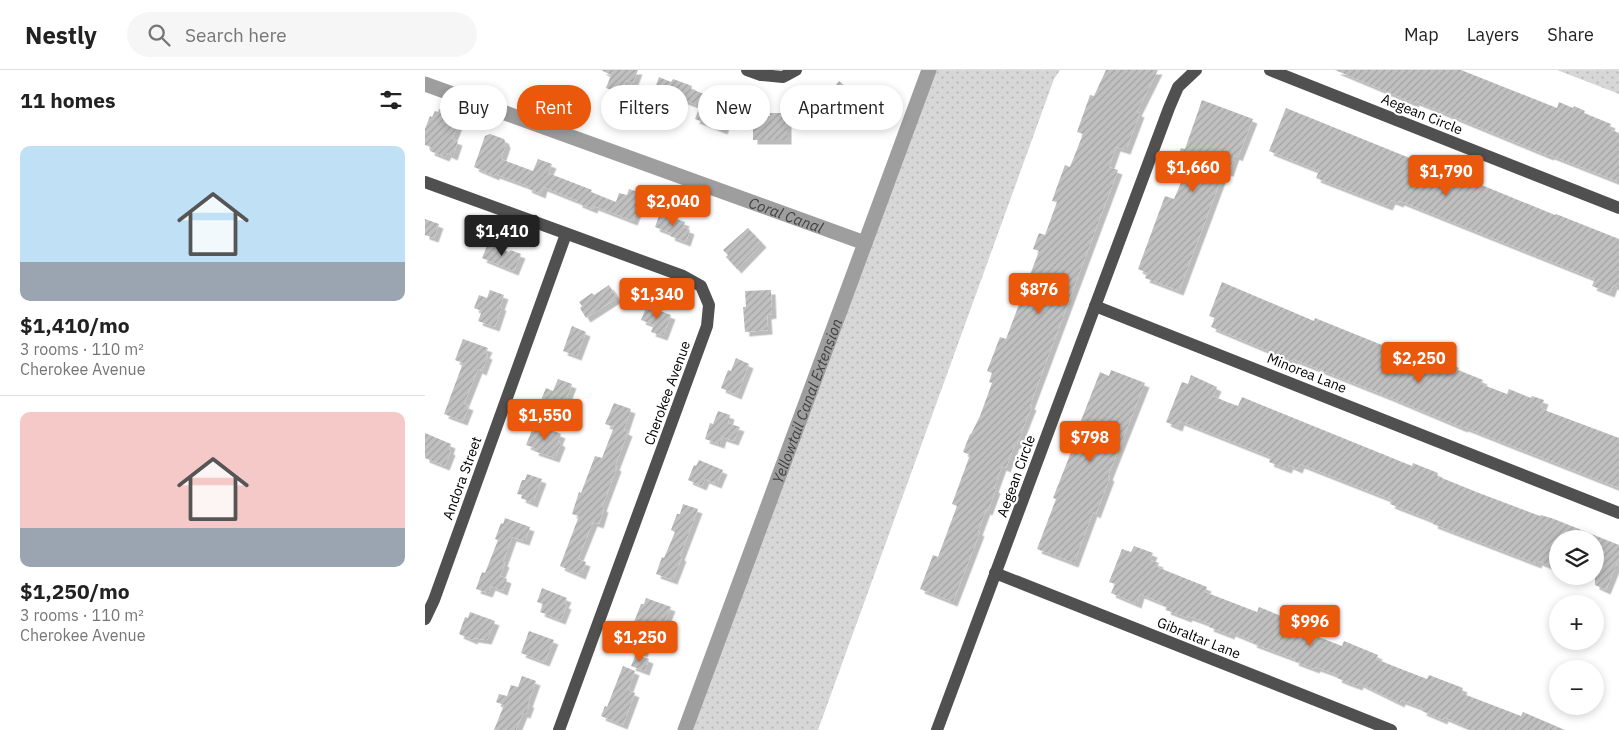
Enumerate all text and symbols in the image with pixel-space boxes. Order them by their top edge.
search box [127,12,477,57]
text: Nestly [25,19,97,51]
icon: search [145,21,173,49]
text: Search here [185,23,287,47]
text: Map [1404,23,1439,46]
text: Layers [1467,23,1519,46]
text: Share [1547,23,1594,46]
chip: Buy [440,85,507,130]
chip: Rent [517,85,591,130]
chip: Filters [601,85,688,130]
chip: New [698,85,770,130]
chip: Apartment [780,85,903,130]
text: 11 homes [20,86,116,114]
icon: filters [377,86,405,114]
street label: Aegean Circle [1379,90,1466,139]
pin: $1,660 [1152,150,1234,193]
pin: $1,790 [1405,154,1487,197]
text: $1,660 [1167,157,1219,177]
text: $1,790 [1420,161,1472,181]
icon: home [168,179,258,269]
pin: $2,040 [632,184,714,227]
text: $2,040 [647,191,699,211]
water label: Coral Canal [746,192,826,237]
pin: $1,410 [461,214,543,257]
text: $1,410 [476,221,528,241]
pin: $876 [1009,272,1069,315]
pin: $1,340 [616,278,698,320]
text: $876 [1020,279,1058,299]
text: $1,340 [631,284,683,304]
text: $1,410/mo [20,311,130,339]
water label: Yellowtail Canal Extension [768,316,846,486]
street label: Cherokee Avenue [640,338,694,448]
text: 3 rooms · 110 m² [20,339,144,359]
pin: $2,250 [1378,342,1460,384]
text: $2,250 [1393,348,1445,368]
street label: Minorea Lane [1265,349,1350,397]
text: Cherokee Avenue [20,359,146,379]
pin: $1,550 [504,398,586,441]
text: $1,550 [519,405,571,425]
pin: $798 [1060,420,1120,463]
text: $798 [1071,427,1109,447]
street label: Aegean Circle [993,432,1039,520]
street label: Andora Street [439,434,485,522]
icon: home [168,444,258,534]
map controls [1549,530,1604,715]
button: layers [1549,530,1604,585]
text: $1,250/mo [20,577,130,605]
button: + [1549,595,1604,650]
pin: $996 [1280,604,1340,647]
text: 3 rooms · 110 m² [20,605,144,625]
text: $996 [1291,611,1329,631]
street label: Gibraltar Lane [1155,613,1244,663]
pin: $1,250 [599,620,681,663]
text: Cherokee Avenue [20,625,146,645]
text: $1,250 [614,627,666,647]
button: − [1549,660,1604,715]

